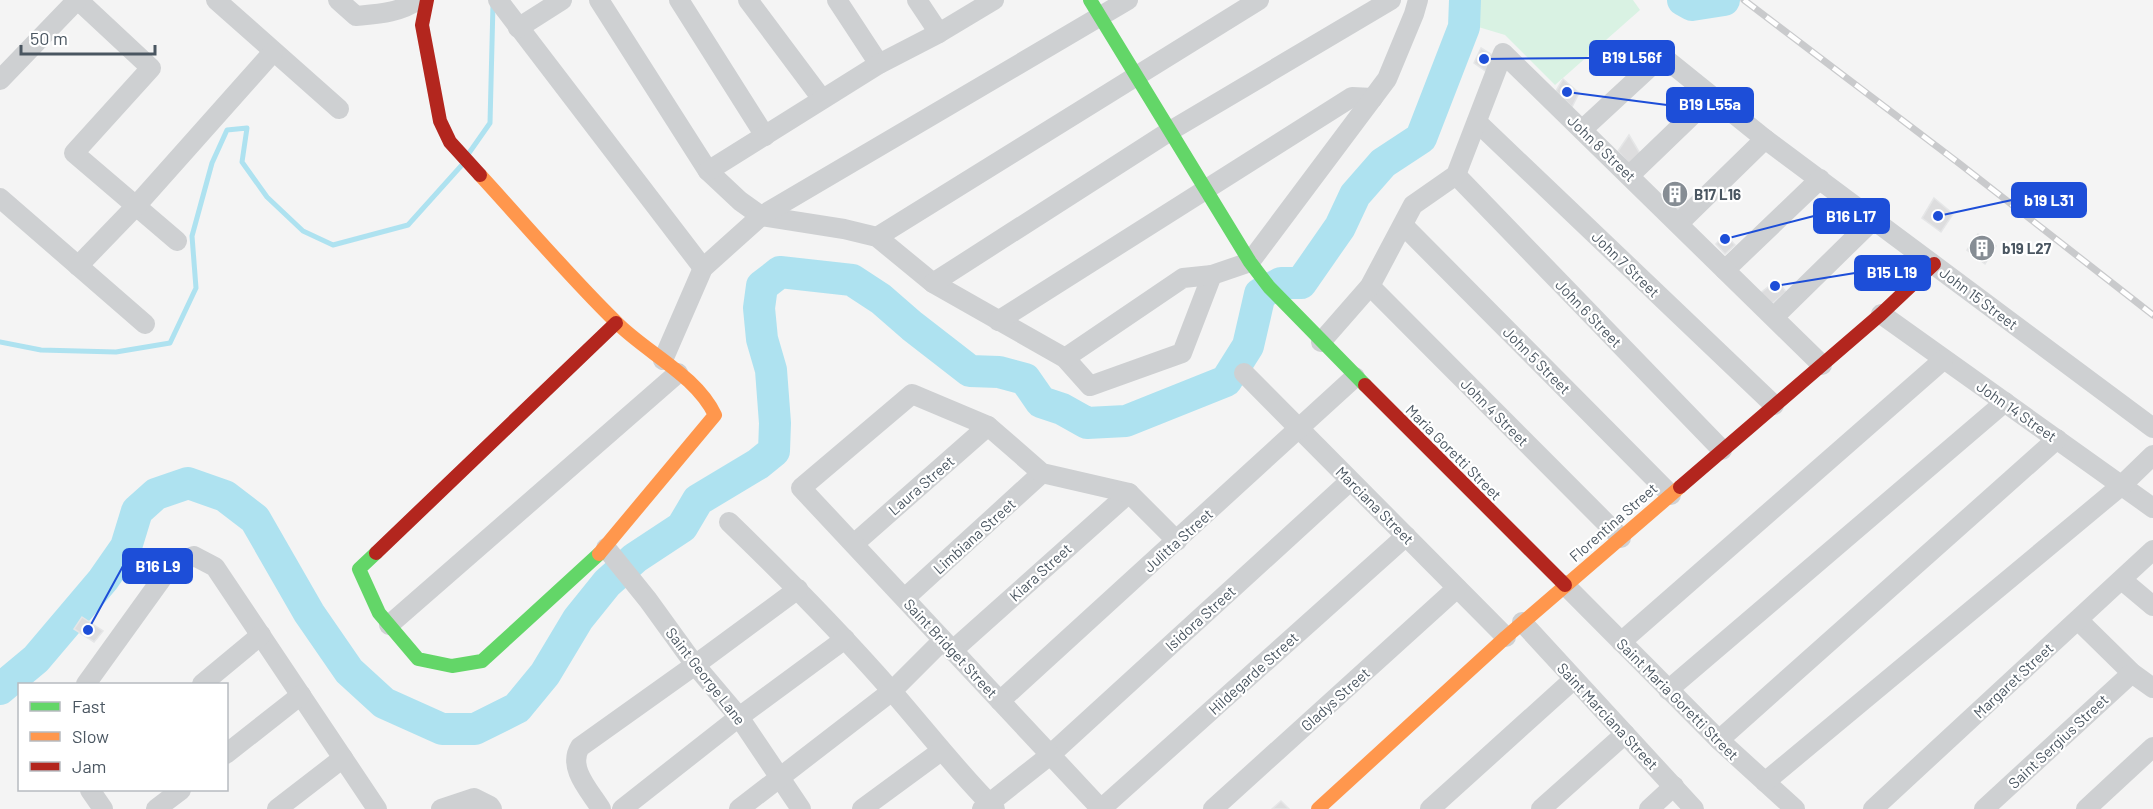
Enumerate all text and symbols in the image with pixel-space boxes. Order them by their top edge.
scale bar [21,18,154,56]
text: 50 m [30,27,68,49]
callout: B19 L56f [1590,41,1674,75]
text: B19 L56f [1602,47,1662,66]
callout: B19 L55a [1667,88,1753,122]
text: B19 L55a [1679,94,1741,113]
street label: John 8 Street [1564,111,1640,185]
building icon: B17 L16 [1660,179,1690,209]
callout: b19 L31 [2012,183,2086,217]
place label: B17 L16 [1694,185,1741,203]
text: b19 L31 [2024,190,2074,209]
callout: B16 L17 [1814,199,1889,233]
text: B16 L17 [1826,206,1876,225]
street label: John 7 Street [1588,227,1664,301]
building icon: b19 L27 [1967,233,1997,263]
place label: b19 L27 [2002,239,2052,257]
callout: B15 L19 [1855,256,1930,290]
text: B15 L19 [1867,262,1917,281]
street label: John 15 Street [1936,263,2022,333]
street label: John 6 Street [1552,275,1626,351]
street label: John 5 Street [1500,323,1574,397]
street label: John 4 Street [1457,374,1533,450]
street label: John 14 Street [1974,377,2060,445]
street label: Maria Goretti Street [1402,400,1506,504]
street label: Laura Street [884,452,958,518]
street label: Marciana Street [1332,462,1418,548]
street label: Florentina Street [1565,479,1661,565]
street label: Limbiana Street [929,494,1019,578]
street label: Julitta Street [1140,504,1216,576]
street label: Kiara Street [1005,539,1075,605]
callout: B16 L9 [123,549,192,583]
text: B16 L9 [135,556,181,575]
street label: Isidora Street [1161,582,1239,654]
street label: Saint Bridget Street [900,595,1002,701]
street label: Saint George Lane [662,624,750,728]
street label: Hildegarde Street [1204,628,1302,718]
street label: Saint Maria Goretti Street [1613,634,1743,764]
street label: Margaret Street [1970,639,2056,721]
street label: Saint Marciana Street [1554,659,1662,773]
street label: Gladys Street [1297,663,1373,735]
legend [18,683,228,791]
street label: Saint Sergius Street [2004,690,2112,792]
text: Fast [72,695,106,717]
text: Slow [72,725,109,747]
text: Jam [72,755,106,777]

